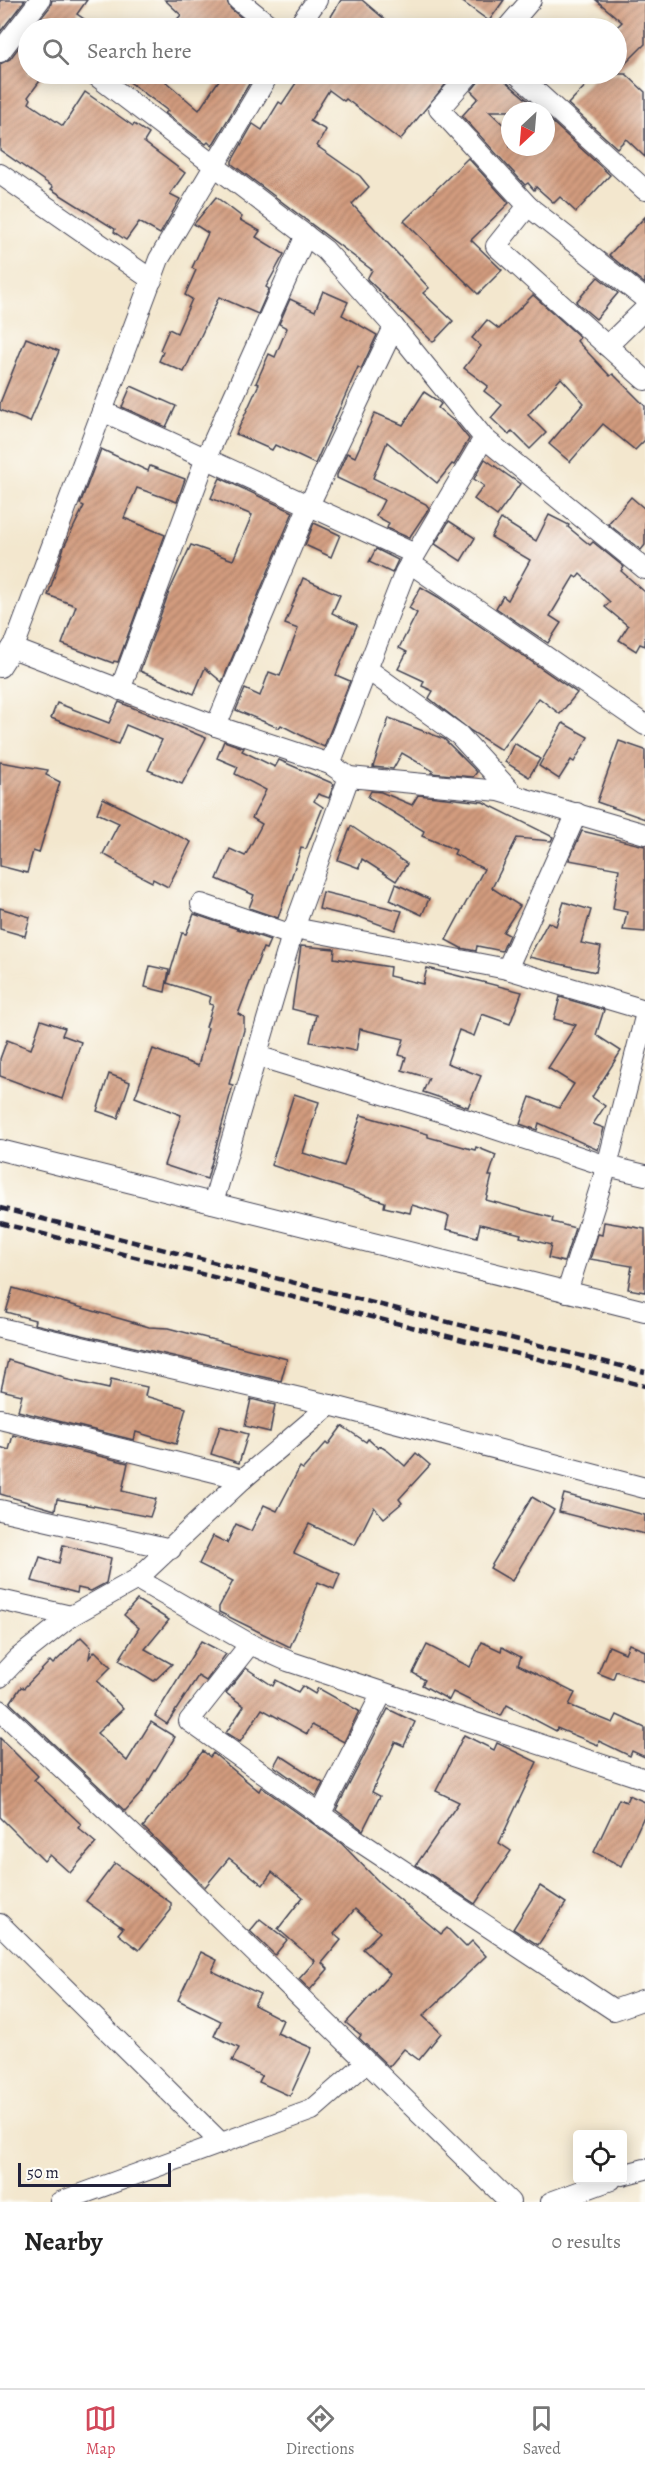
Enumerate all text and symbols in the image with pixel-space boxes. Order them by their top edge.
search box [18,18,627,84]
icon: search [39,35,72,68]
text: Search here [87,36,192,66]
north arrow [501,102,555,156]
map controls [573,2130,627,2184]
button: locate [573,2130,627,2184]
scale bar [18,2160,171,2188]
text: 50 m [27,2162,59,2184]
text: Nearby [24,2224,103,2259]
text: 0 results [552,2228,621,2255]
tab: Map [84,2402,117,2460]
tab: Directions [286,2402,354,2460]
tab: Saved [523,2402,561,2460]

